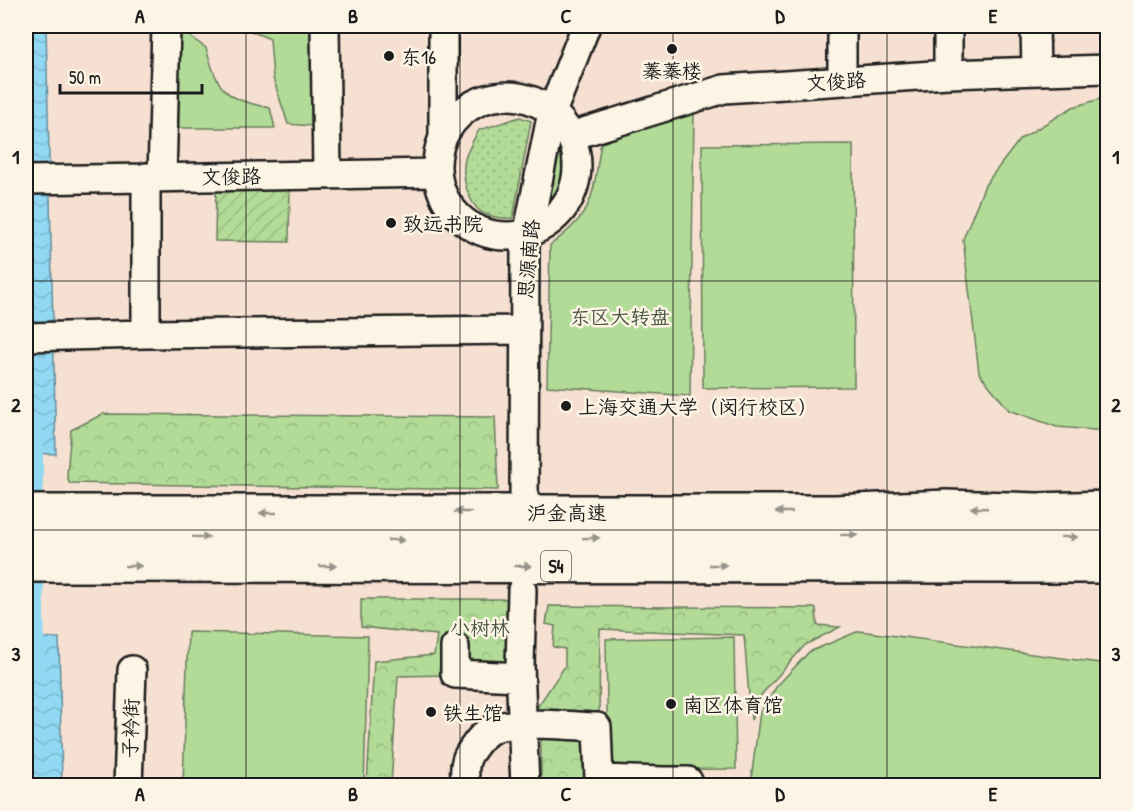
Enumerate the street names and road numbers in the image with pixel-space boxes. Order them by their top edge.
street label: 文俊路 [805,65,868,97]
street label: 文俊路 [201,162,262,190]
street label: 思源南路 [511,217,545,300]
street label: 沪金高速 [527,499,607,526]
road number: S4 [541,551,571,581]
street label: 子衿街 [115,698,145,758]

